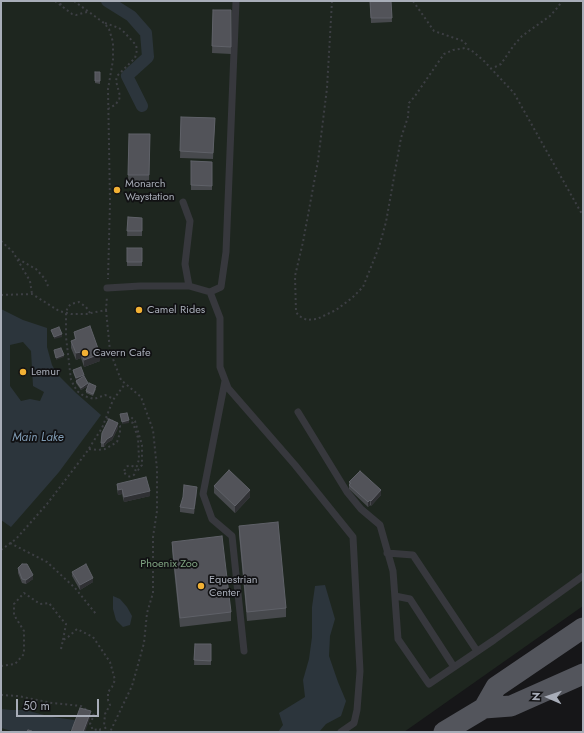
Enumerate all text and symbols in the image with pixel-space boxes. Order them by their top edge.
place label: Monarch Waystation [125,177,175,203]
marker: Monarch Waystation [112,185,122,195]
place label: Camel Rides [147,303,205,317]
marker: Camel Rides [134,305,144,315]
place label: Cavern Cafe [93,346,151,360]
marker: Cavern Cafe [80,348,90,358]
place label: Lemur [31,365,60,379]
marker: Lemur [18,367,28,377]
water label: Main Lake [12,431,64,445]
park label: Phoenix Zoo [140,557,198,571]
place label: Equestrian Center [209,573,258,599]
marker: Equestrian Center [196,581,206,591]
north arrow [528,677,568,717]
scale bar [18,691,101,717]
text: N [528,692,544,701]
text: 50 m [23,697,50,715]

